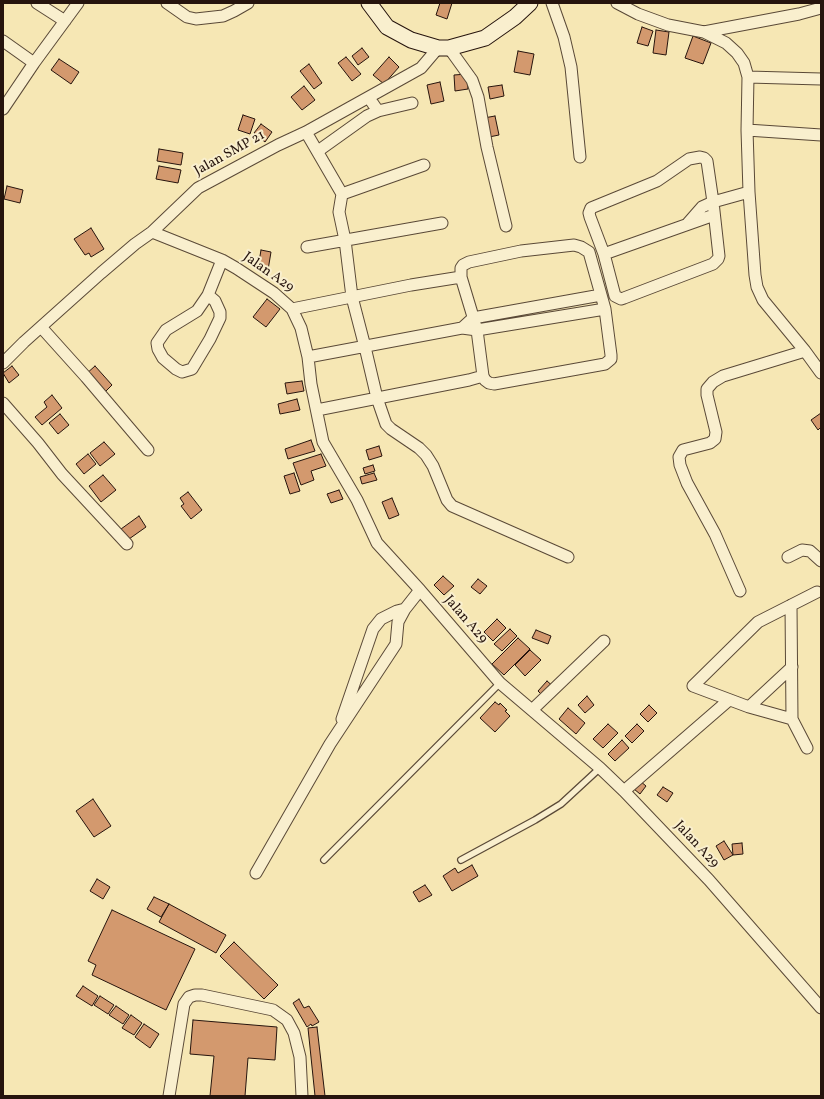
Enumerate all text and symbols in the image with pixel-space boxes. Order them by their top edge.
street label: Jalan SMP 21 [192,128,268,180]
street label: Jalan A29 [239,249,297,297]
street label: Jalan A29 [440,592,490,648]
street label: Jalan A29 [670,818,722,872]

